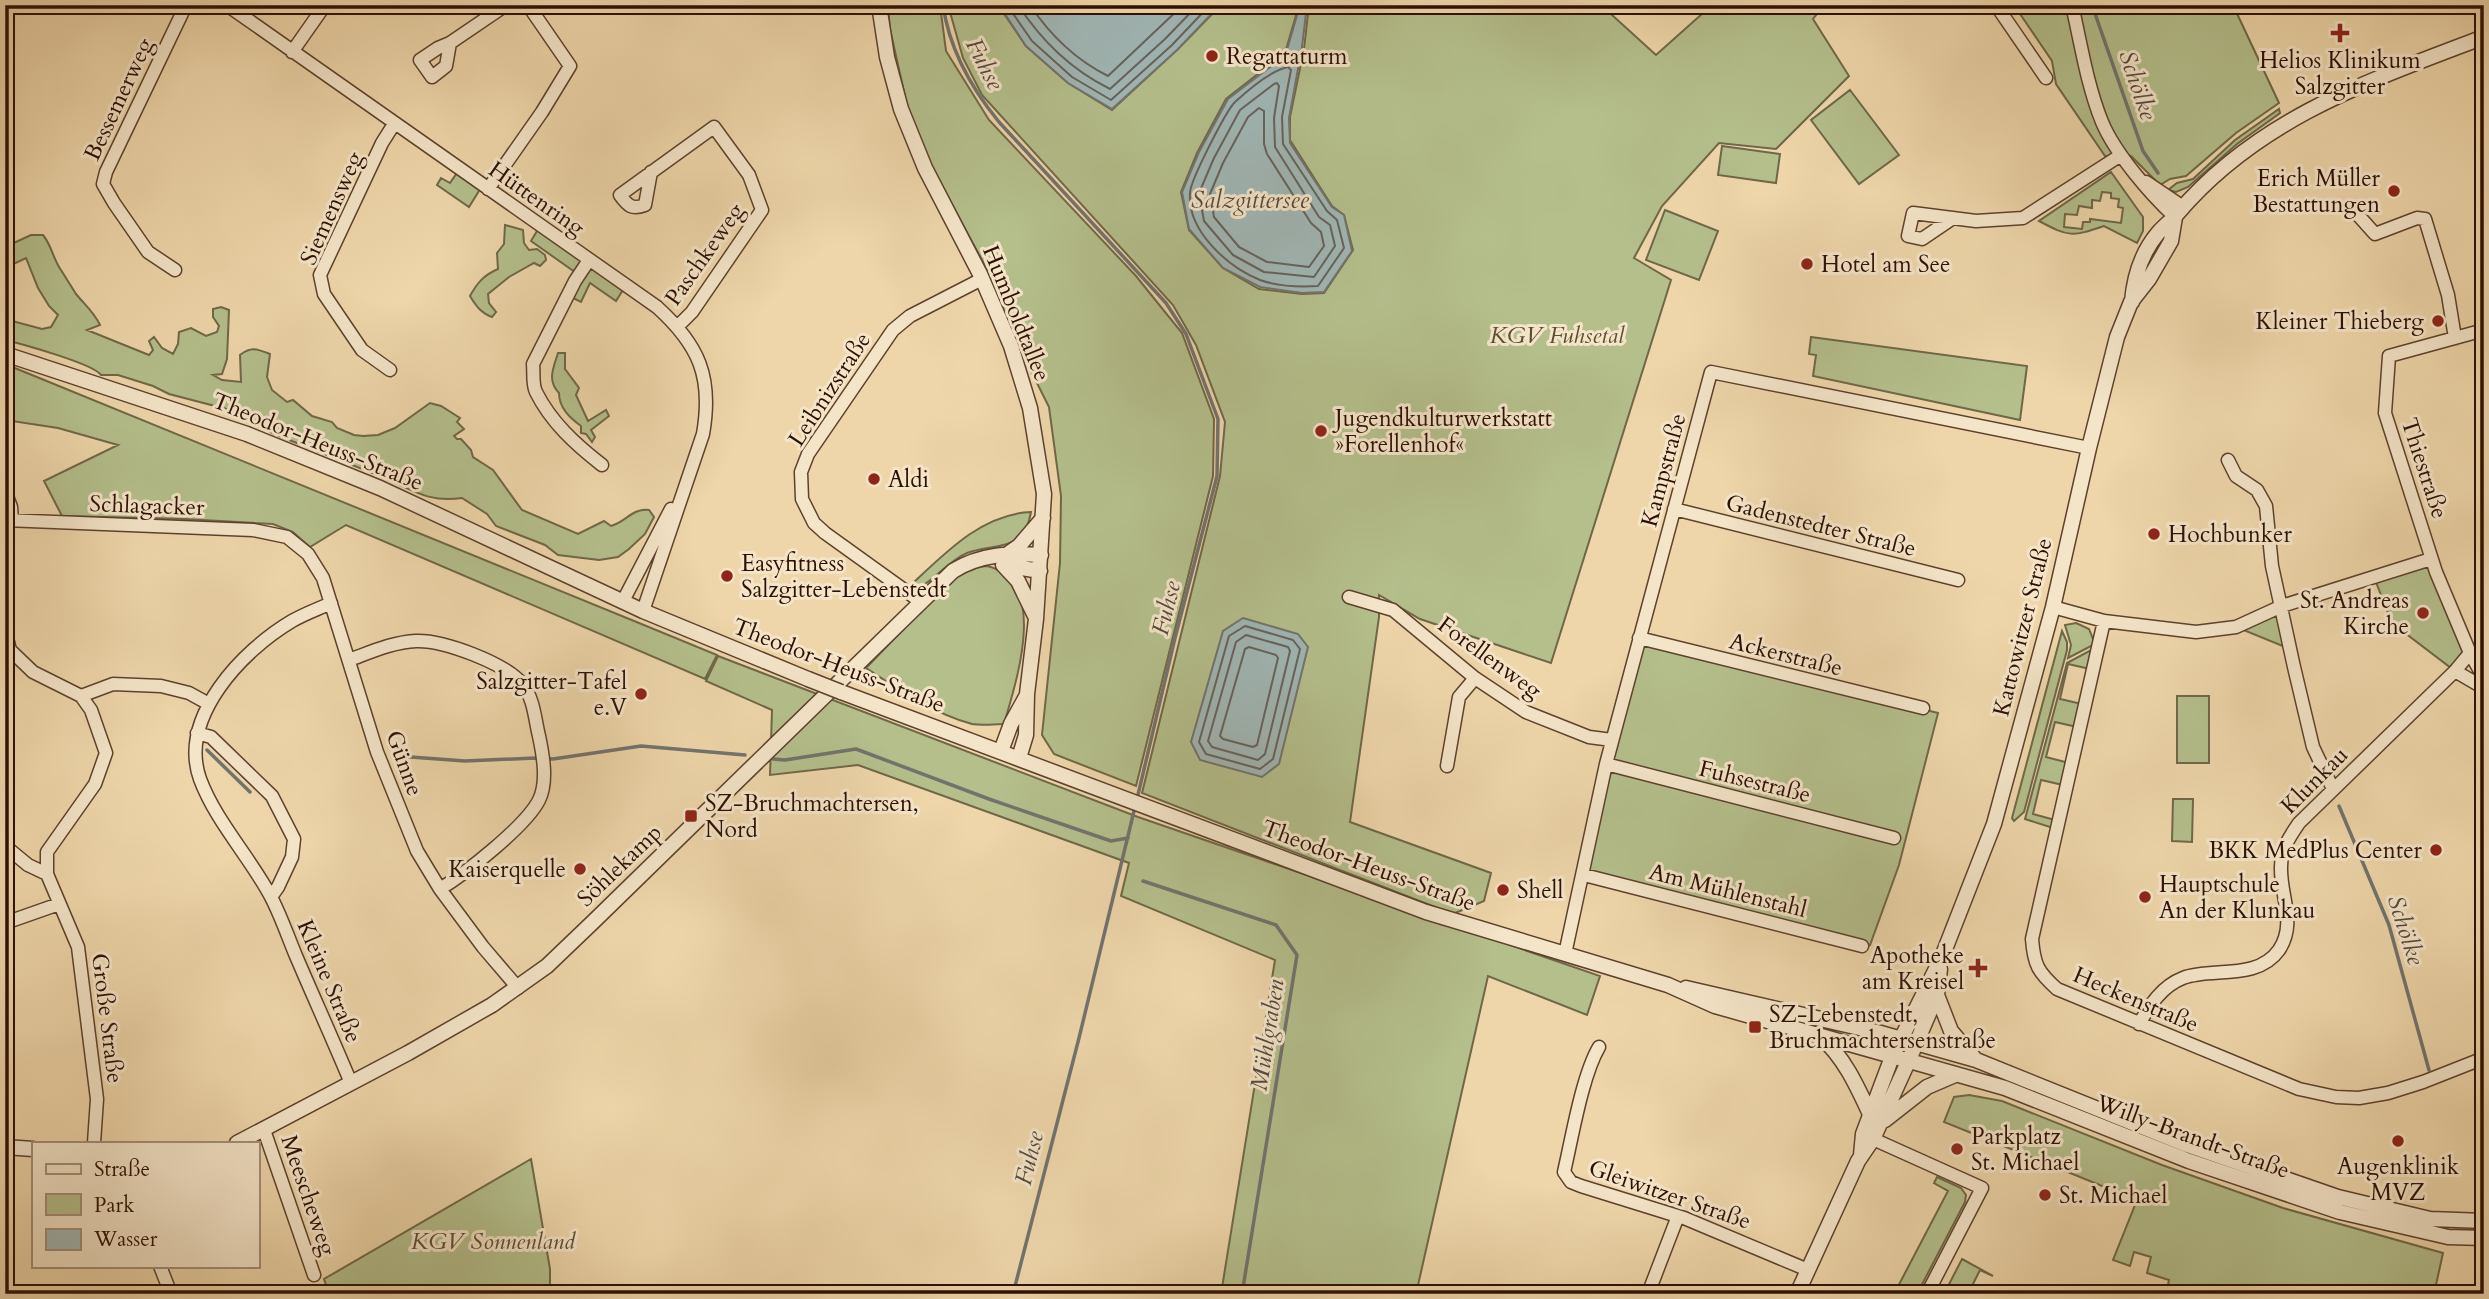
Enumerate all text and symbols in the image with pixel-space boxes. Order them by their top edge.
marker: Helios Klinikum Salzgitter [2330,23,2350,43]
street label: Bessemerweg [77,33,160,166]
water label: Fuhse [958,33,1012,97]
place label: Regattaturm [1226,41,1348,72]
place label: Helios Klinikum Salzgitter [2259,45,2421,102]
water label: Schölke [2110,46,2165,125]
marker: Regattaturm [1204,48,1220,64]
street label: Siemensweg [293,147,370,270]
street label: Hüttenring [482,154,591,243]
place label: Erich Müller Bestattungen [2252,163,2381,220]
marker: Erich Müller Bestattungen [2386,183,2402,199]
water label: Salzgittersee [1191,184,1310,217]
street label: Paschkeweg [658,197,751,312]
street label: Humboldtallee [975,241,1058,386]
place label: Hotel am See [1821,249,1950,280]
marker: Hotel am See [1799,256,1815,272]
place label: Kleiner Thieberg [2256,306,2424,337]
marker: Kleiner Thieberg [2430,313,2446,329]
park label: KGV Fuhsetal [1490,320,1625,351]
street label: Leibnizstraße [781,326,878,452]
street label: Theodor-Heuss-Straße [208,385,428,498]
place label: Jugendkulturwerkstatt »Forellenhof« [1332,403,1552,460]
street label: Kampstraße [1633,410,1693,530]
street label: Thiestraße [2394,414,2455,522]
marker: Jugendkulturwerkstatt »Forellenhof« [1313,423,1329,439]
place label: Aldi [888,464,929,495]
marker: Aldi [866,471,882,487]
street label: Gadenstedter Straße [1722,487,1919,564]
street label: Schlagacker [89,488,206,523]
place label: Hochbunker [2168,519,2293,550]
marker: Hochbunker [2146,526,2162,542]
street label: Kattowitzer Straße [1985,535,2060,720]
place label: Easyfitness Salzgitter-Lebenstedt [741,548,947,605]
marker: Easyfitness Salzgitter-Lebenstedt [719,568,735,584]
water label: Fuhse [1144,577,1189,638]
place label: St. Andreas Kirche [2300,585,2409,642]
marker: St. Andreas Kirche [2415,605,2431,621]
street label: Forellenweg [1431,609,1548,706]
street label: Theodor-Heuss-Straße [728,611,949,720]
street label: Ackerstraße [1726,625,1846,683]
place label: Salzgitter-Tafel e.V [476,666,627,723]
marker: Salzgitter-Tafel e.V [633,686,649,702]
street label: Günne [378,726,431,800]
street label: Klunkau [2274,740,2355,821]
street label: Fuhsestraße [1696,753,1814,810]
place label: SZ-Bruchmachtersen, Nord [705,788,919,845]
marker: SZ-Bruchmachtersen, Nord [683,808,699,824]
street label: Theodor-Heuss-Straße [1258,812,1480,918]
street label: Söhlekamp [570,817,669,914]
place label: BKK MedPlus Center [2208,835,2423,866]
marker: BKK MedPlus Center [2428,842,2444,858]
place label: Kaiserquelle [448,854,566,885]
street label: Am Mühlenstahl [1646,856,1810,925]
marker: Kaiserquelle [572,861,588,877]
place label: Hauptschule An der Klunkau [2159,869,2315,926]
place label: Shell [1517,875,1563,906]
marker: Shell [1495,882,1511,898]
marker: Hauptschule An der Klunkau [2137,889,2153,905]
water label: Schölke [2379,891,2433,970]
street label: Kleine Straße [290,915,369,1047]
place label: Apotheke am Kreisel [1862,940,1964,997]
street label: Große Straße [84,951,131,1085]
street label: Heckenstraße [2068,959,2203,1040]
marker: Apotheke am Kreisel [1970,960,1986,976]
water label: Mühlgraben [1242,977,1293,1093]
place label: SZ-Lebenstedt, Bruchmachtersenstraße [1769,999,1996,1056]
marker: SZ-Lebenstedt, Bruchmachtersenstraße [1747,1019,1763,1035]
street label: Willy-Brandt-Straße [2091,1087,2294,1186]
place label: Parkplatz St. Michael [1971,1121,2079,1178]
water label: Fuhse [1007,1127,1052,1188]
street label: Meescheweg [273,1131,344,1260]
marker: Augenklinik MVZ [2390,1133,2406,1149]
marker: Parkplatz St. Michael [1949,1141,1965,1157]
legend [32,1142,259,1268]
place label: Augenklinik MVZ [2337,1151,2460,1208]
street label: Gleiwitzer Straße [1585,1152,1755,1237]
text: Straße [94,1155,150,1184]
place label: St. Michael [2059,1180,2167,1211]
marker: St. Michael [2037,1187,2053,1203]
text: Park [94,1191,135,1220]
text: Wasser [93,1225,158,1254]
park label: KGV Sonnenland [411,1226,576,1257]

